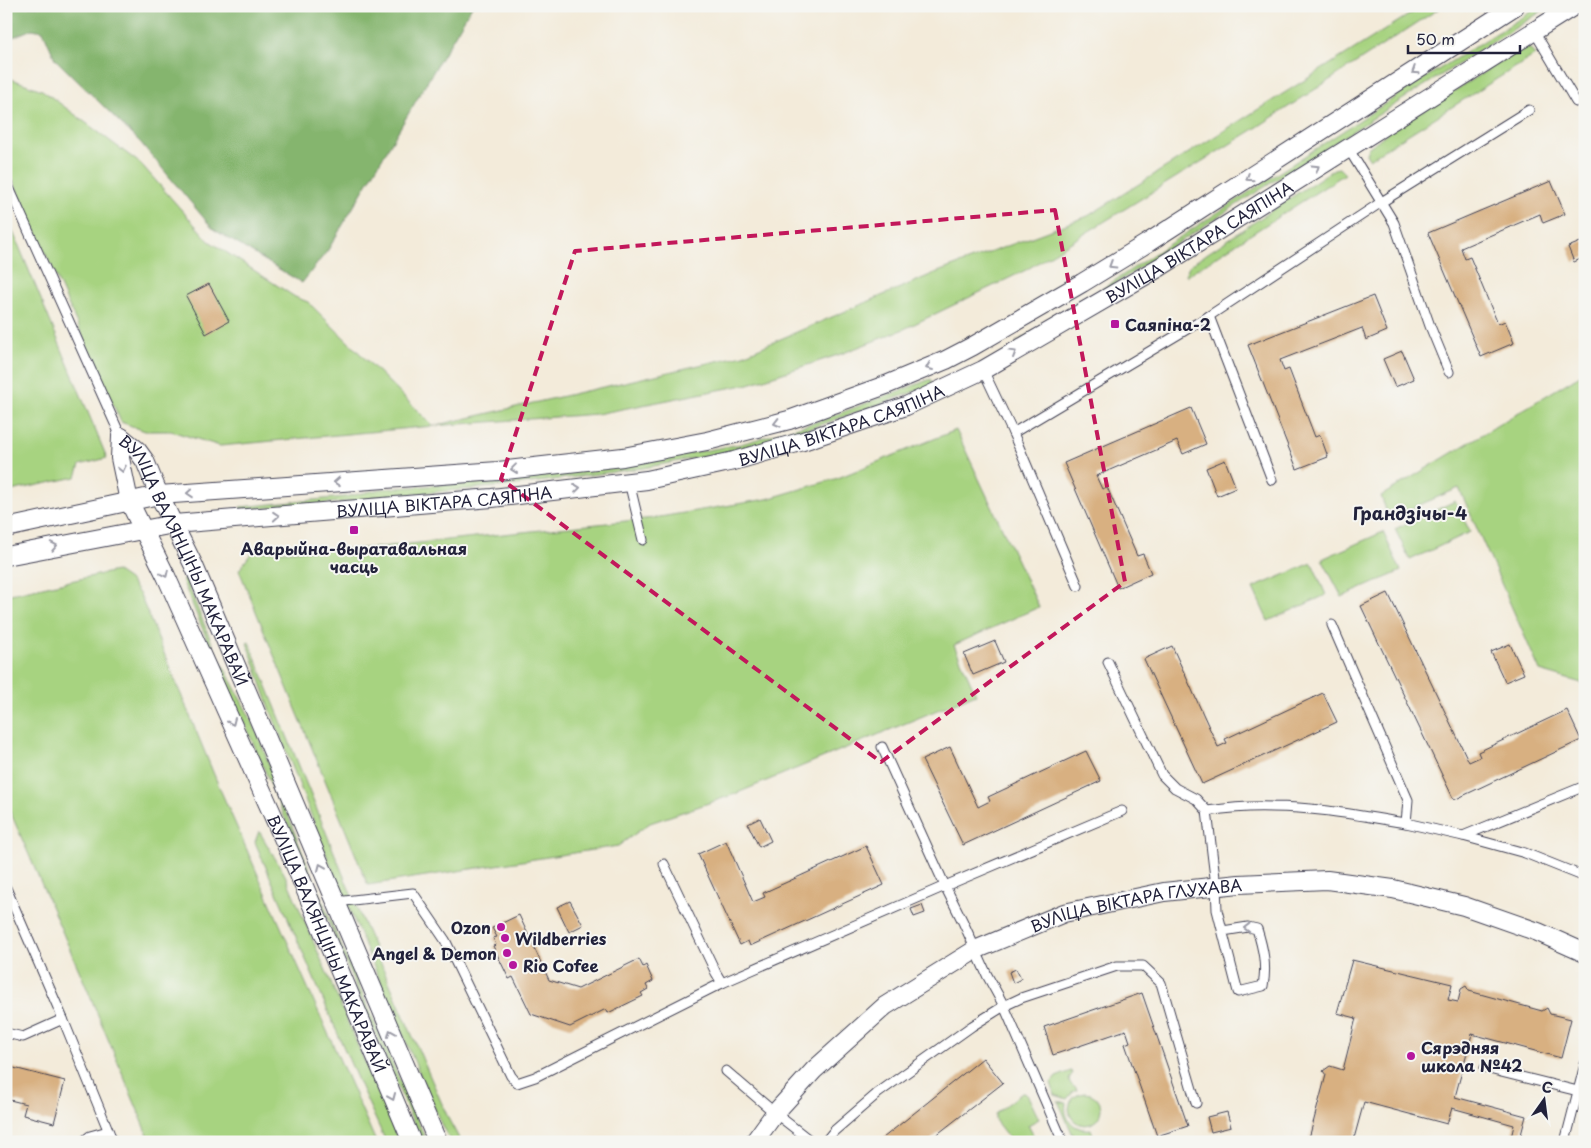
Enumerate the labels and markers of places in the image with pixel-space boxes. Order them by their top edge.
place label: Саяпіна-2 [1125,312,1211,336]
marker: Саяпіна-2 [1109,318,1121,330]
marker: Аварыйна-выратавальная часць [348,524,360,536]
place label: Аварыйна-выратавальная часць [241,536,467,578]
place label: Ozon [451,915,491,939]
marker: Ozon [495,921,507,933]
place label: Wildberries [515,926,607,950]
marker: Wildberries [499,932,511,944]
place label: Angel & Demon [372,941,497,965]
marker: Angel & Demon [501,947,513,959]
place label: Rio Cofee [523,953,599,977]
marker: Rio Cofee [507,959,519,971]
place label: Сярэдняя школа №42 [1421,1035,1522,1077]
marker: Сярэдняя школа №42 [1405,1050,1417,1062]

